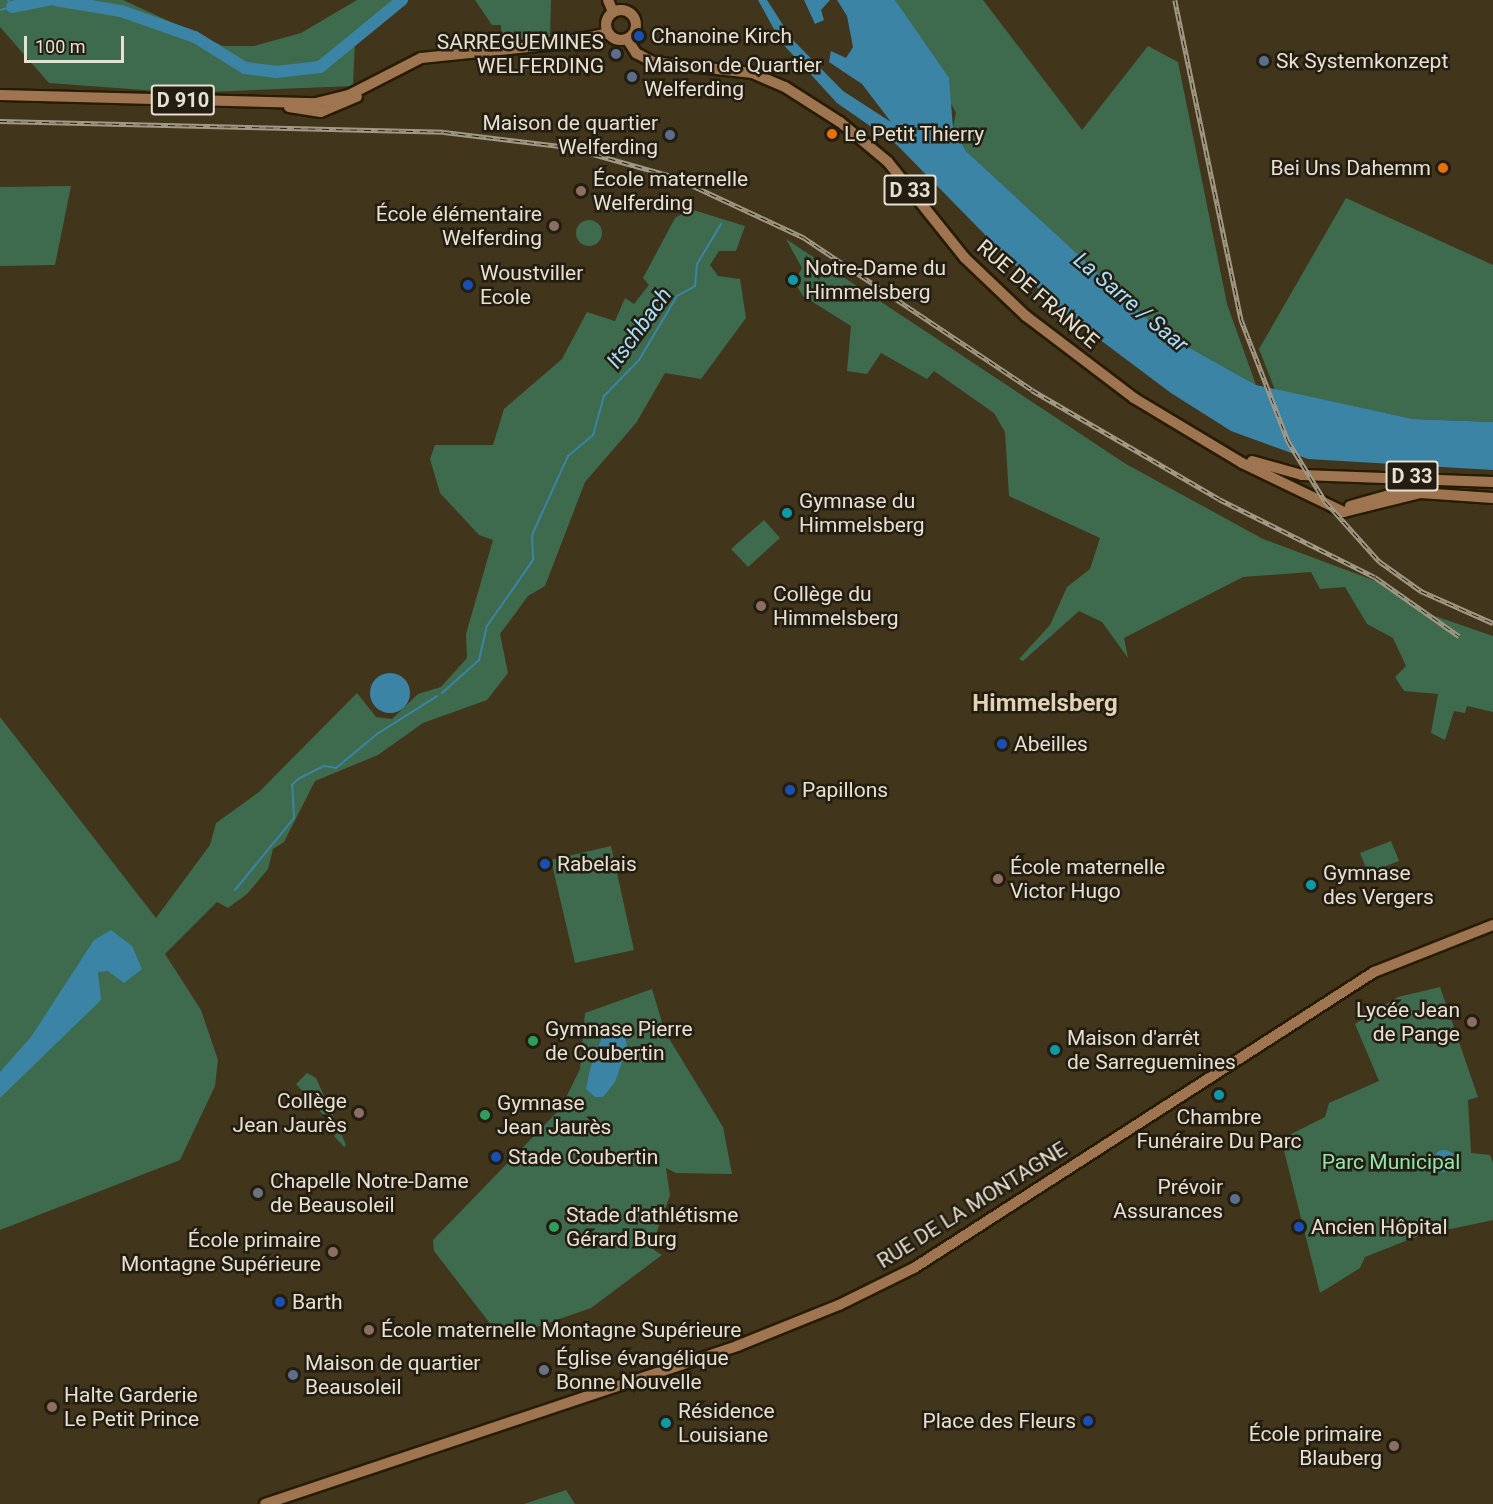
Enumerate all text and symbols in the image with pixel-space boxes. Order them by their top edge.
place label: Chanoine Kirch [651,23,792,49]
scale bar [27,24,128,62]
place label: SARREGUEMINES WELFERDING [437,29,604,79]
marker: Chanoine Kirch [632,29,646,43]
text: 100 m [35,36,86,57]
marker: SARREGUEMINES WELFERDING [609,47,623,61]
place label: Sk Systemkonzept [1276,48,1448,74]
place label: Maison de Quartier Welferding [644,52,822,102]
marker: Sk Systemkonzept [1257,54,1271,68]
marker: Maison de Quartier Welferding [625,70,639,84]
road number: D 910 [150,83,216,117]
place label: Maison de quartier Welferding [483,110,658,160]
place label: Le Petit Thierry [844,121,985,147]
marker: Le Petit Thierry [825,127,839,141]
marker: Maison de quartier Welferding [663,128,677,142]
place label: Bei Uns Dahemm [1270,155,1431,181]
marker: Bei Uns Dahemm [1436,161,1450,175]
place label: École maternelle Welferding [593,166,748,216]
road number: D 33 [883,173,937,207]
marker: École maternelle Welferding [574,184,588,198]
place label: École élémentaire Welferding [376,201,542,251]
marker: École élémentaire Welferding [547,219,561,233]
street label: RUE DE FRANCE [972,234,1104,354]
water label: La Sarre / Saar [1068,247,1194,357]
place label: Notre-Dame du Himmelsberg [805,255,946,305]
place label: Woustviller Ecole [480,260,583,310]
marker: Notre-Dame du Himmelsberg [786,273,800,287]
marker: Woustviller Ecole [461,278,475,292]
water label: Itschbach [601,283,677,373]
road number: D 33 [1385,459,1439,493]
place label: Gymnase du Himmelsberg [799,488,925,538]
marker: Gymnase du Himmelsberg [780,506,794,520]
place label: Collège du Himmelsberg [773,581,899,631]
marker: Collège du Himmelsberg [754,599,768,613]
district label: Himmelsberg [972,690,1118,718]
place label: Abeilles [1014,731,1088,757]
marker: Abeilles [995,737,1009,751]
place label: Papillons [802,777,888,803]
marker: Papillons [783,783,797,797]
place label: Rabelais [557,851,637,877]
place label: École maternelle Victor Hugo [1010,854,1165,904]
marker: Rabelais [538,857,552,871]
place label: Gymnase des Vergers [1323,860,1434,910]
marker: École maternelle Victor Hugo [991,872,1005,886]
marker: Gymnase des Vergers [1304,878,1318,892]
place label: Lycée Jean de Pange [1356,997,1460,1047]
marker: Lycée Jean de Pange [1465,1015,1479,1029]
place label: Gymnase Pierre de Coubertin [545,1016,693,1066]
place label: Maison d'arrêt de Sarreguemines [1067,1025,1236,1075]
marker: Gymnase Pierre de Coubertin [526,1034,540,1048]
marker: Maison d'arrêt de Sarreguemines [1048,1043,1062,1057]
place label: Collège Jean Jaurès [233,1088,347,1138]
marker: Chambre Funéraire Du Parc [1212,1088,1226,1102]
place label: Gymnase Jean Jaurès [497,1090,611,1140]
place label: Chambre Funéraire Du Parc [1136,1104,1302,1154]
marker: Collège Jean Jaurès [352,1106,366,1120]
marker: Gymnase Jean Jaurès [478,1108,492,1122]
street label: RUE DE LA MONTAGNE [872,1136,1072,1274]
place label: Stade Coubertin [508,1144,658,1170]
park label: Parc Municipal [1322,1149,1460,1175]
marker: Stade Coubertin [489,1150,503,1164]
place label: Chapelle Notre-Dame de Beausoleil [270,1168,469,1218]
place label: Prévoir Assurances [1113,1174,1223,1224]
marker: Chapelle Notre-Dame de Beausoleil [251,1186,265,1200]
marker: Prévoir Assurances [1228,1192,1242,1206]
place label: Stade d'athlétisme Gérard Burg [566,1202,738,1252]
place label: Ancien Hôpital [1311,1214,1448,1240]
marker: Stade d'athlétisme Gérard Burg [547,1220,561,1234]
marker: Ancien Hôpital [1292,1220,1306,1234]
place label: École primaire Montagne Supérieure [121,1227,321,1277]
marker: École primaire Montagne Supérieure [326,1245,340,1259]
place label: Barth [292,1289,343,1315]
marker: Barth [273,1295,287,1309]
place label: École maternelle Montagne Supérieure [381,1317,741,1343]
marker: École maternelle Montagne Supérieure [362,1323,376,1337]
place label: Église évangélique Bonne Nouvelle [556,1345,729,1395]
place label: Maison de quartier Beausoleil [305,1350,480,1400]
marker: Église évangélique Bonne Nouvelle [537,1363,551,1377]
marker: Maison de quartier Beausoleil [286,1368,300,1382]
place label: Halte Garderie Le Petit Prince [64,1382,199,1432]
place label: Résidence Louisiane [678,1398,775,1448]
marker: Halte Garderie Le Petit Prince [45,1400,59,1414]
place label: Place des Fleurs [922,1408,1076,1434]
marker: Place des Fleurs [1081,1414,1095,1428]
marker: Résidence Louisiane [659,1416,673,1430]
place label: École primaire Blauberg [1249,1421,1382,1471]
marker: École primaire Blauberg [1387,1439,1401,1453]

